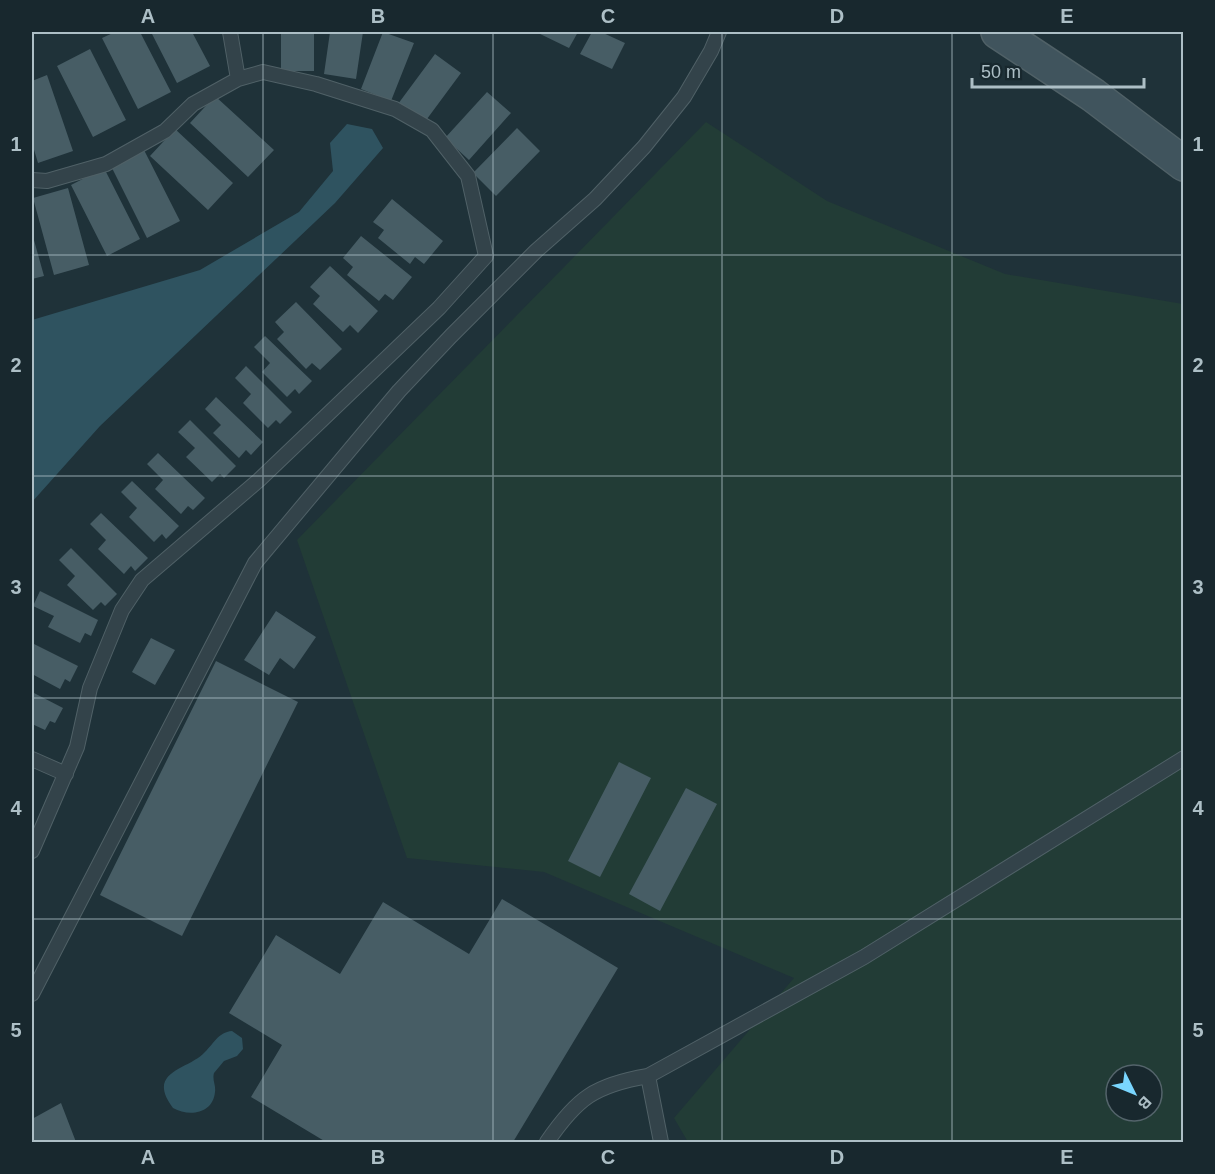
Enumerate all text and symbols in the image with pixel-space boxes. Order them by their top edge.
text: A [141,5,155,27]
text: B [371,5,385,27]
text: C [601,5,615,27]
text: D [830,5,844,27]
text: E [1060,5,1074,27]
scale bar [972,51,1144,89]
text: 50 m [981,62,1021,82]
text: 1 [10,133,22,155]
text: 1 [1192,133,1204,155]
text: 2 [10,354,22,376]
text: 2 [1192,354,1204,376]
text: 3 [10,576,22,598]
text: 3 [1192,576,1204,598]
text: 4 [10,797,22,819]
text: 4 [1192,797,1204,819]
text: 5 [10,1019,22,1041]
text: 5 [1192,1019,1204,1041]
north arrow [1104,1063,1164,1123]
text: B [1134,1093,1155,1113]
text: A [141,1146,155,1168]
text: B [371,1146,385,1168]
text: C [601,1146,615,1168]
text: D [830,1146,844,1168]
text: E [1060,1146,1074,1168]

